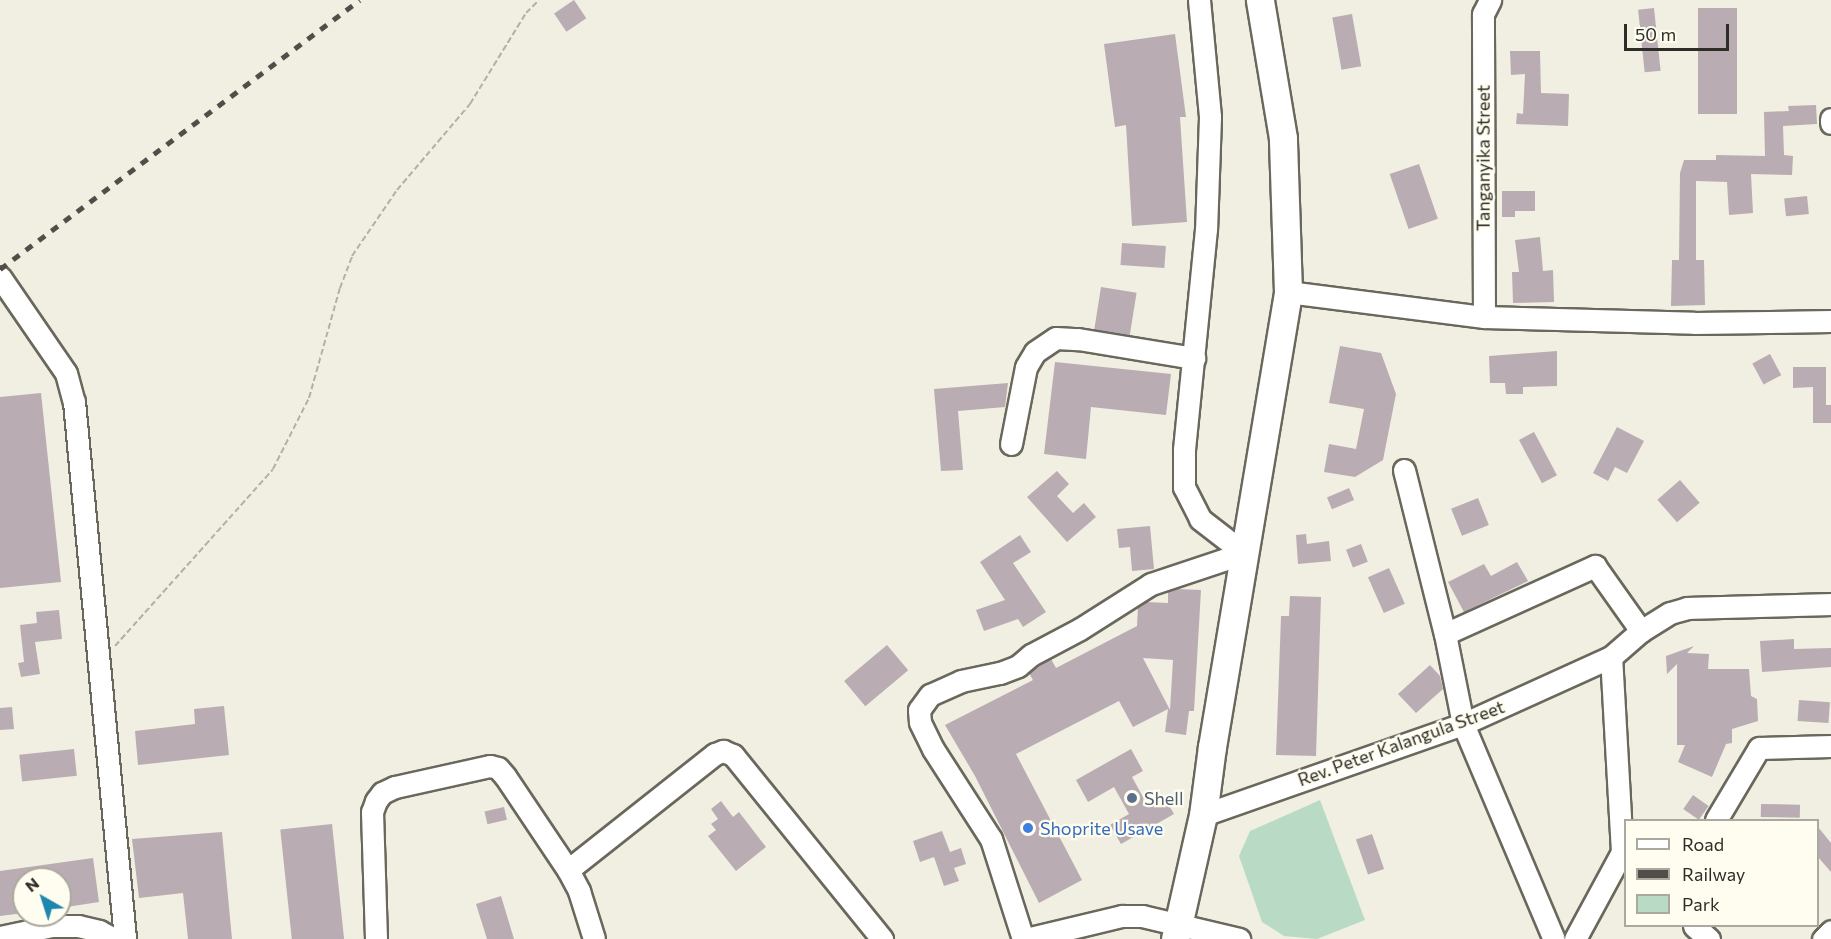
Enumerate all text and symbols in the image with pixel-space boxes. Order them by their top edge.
scale bar [1627,12,1732,50]
text: 50 m [1635,23,1676,45]
street label: Tanganyika Street [1472,85,1494,231]
street label: Rev. Peter Kalangula Street [1295,695,1507,791]
place label: Shell [1144,787,1184,809]
marker: Shell [1125,791,1139,805]
place label: Shoprite Usave [1040,817,1163,839]
legend [1624,819,1819,927]
marker: Shoprite Usave [1021,821,1035,835]
text: Road [1682,833,1724,855]
text: Railway [1682,863,1745,885]
north arrow [12,867,72,927]
text: N [21,873,42,895]
text: Park [1682,893,1720,915]

